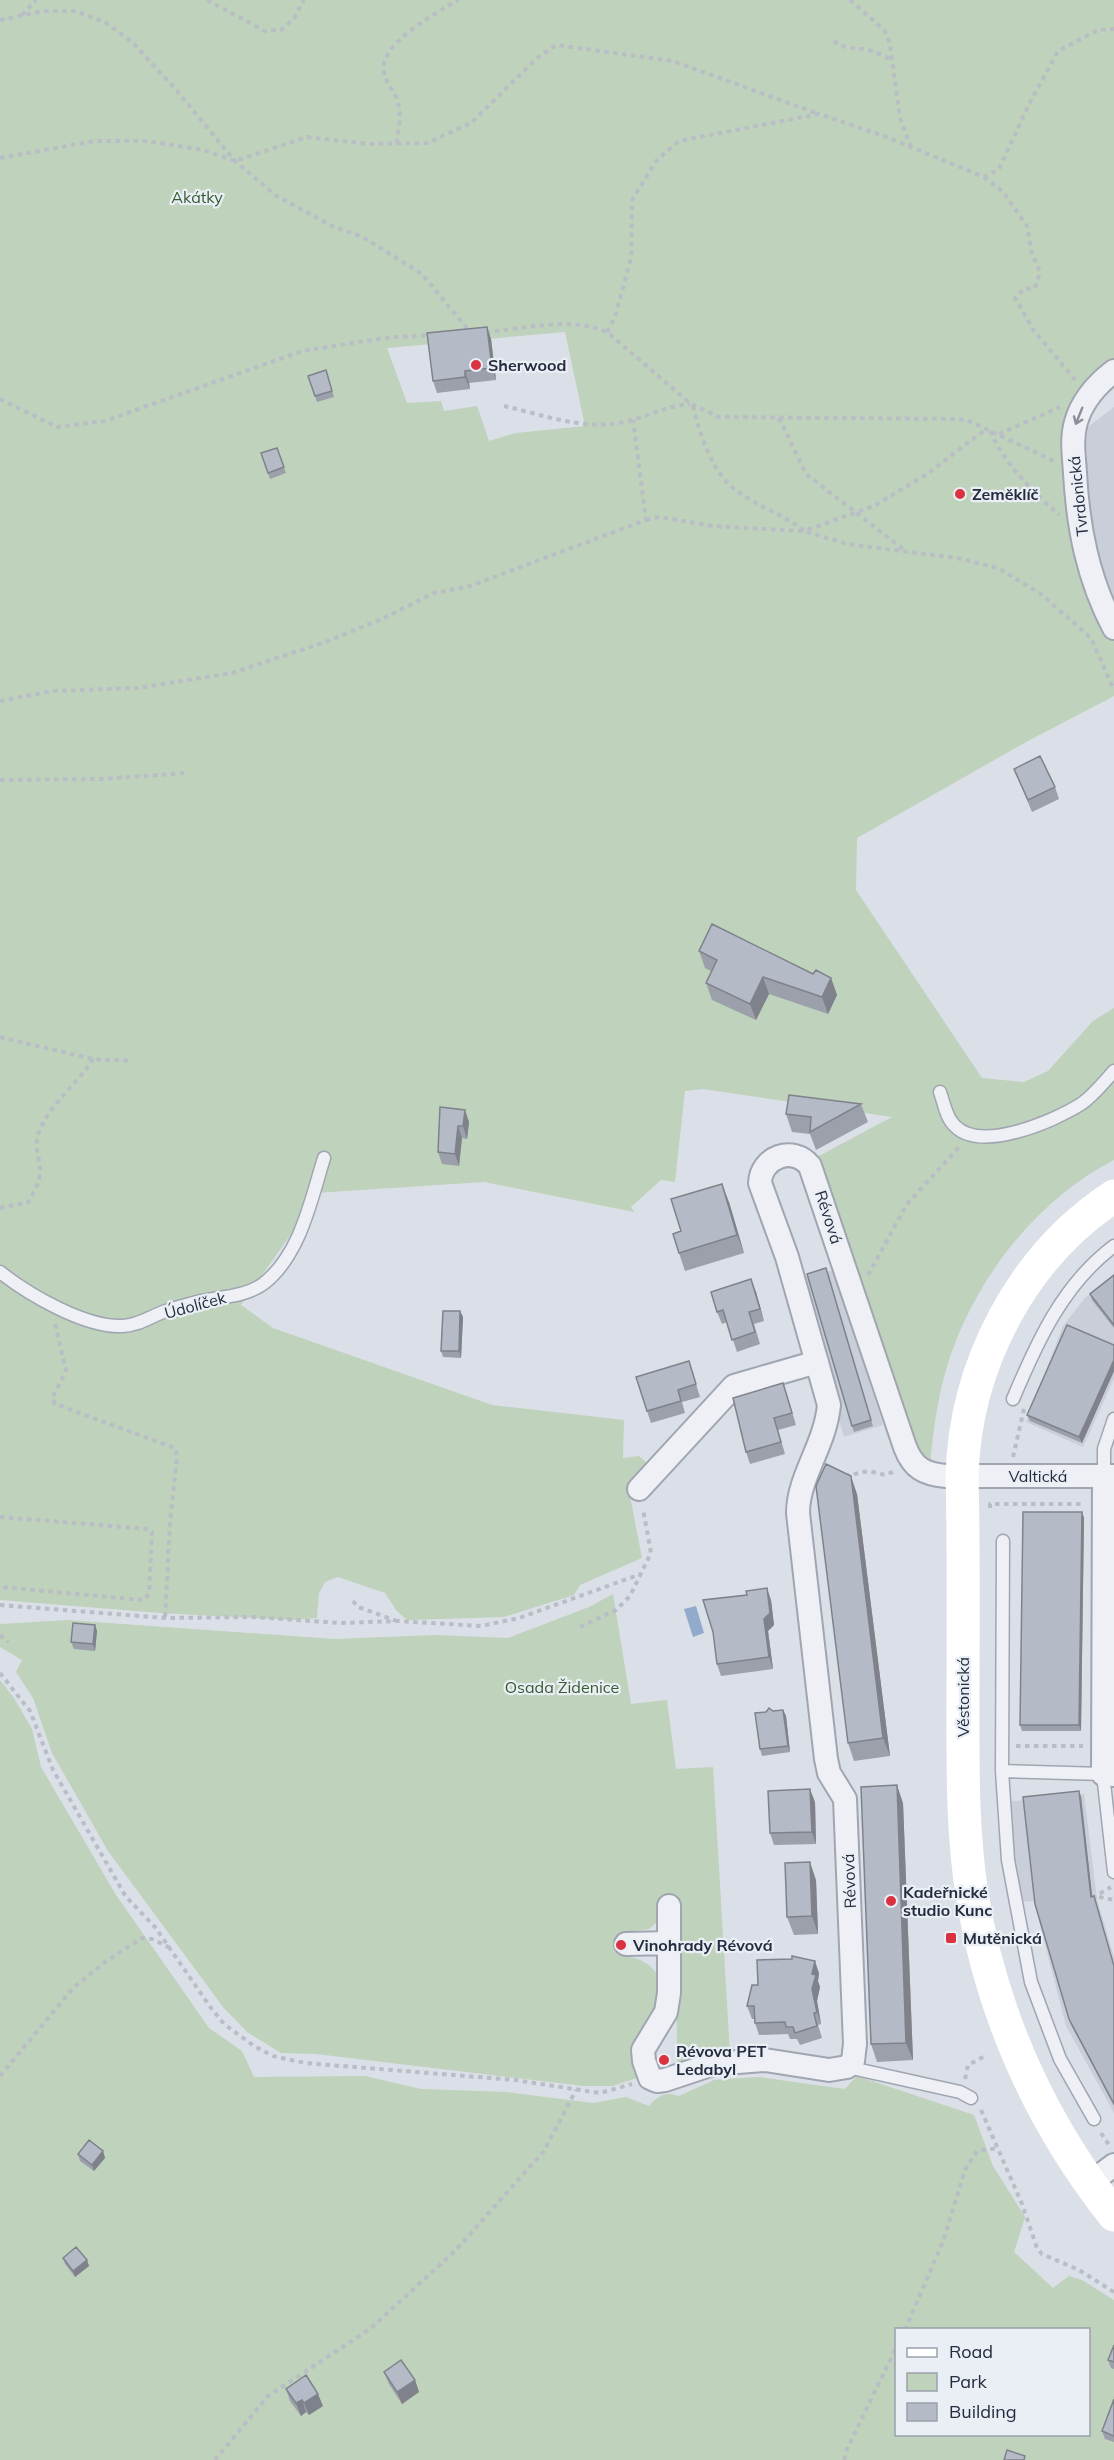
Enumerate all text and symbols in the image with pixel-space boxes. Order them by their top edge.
park label: Akátky [171,187,223,207]
place label: Sherwood [488,355,566,375]
marker: Sherwood [469,358,483,372]
one-way arrow [1073,407,1084,425]
street label: Tvrdonická [1064,455,1092,537]
place label: Zeměklíč [972,484,1039,504]
marker: Zeměklíč [953,487,967,501]
street label: Révová [811,1188,847,1246]
street label: Údolíček [162,1287,229,1323]
street label: Valtická [1009,1466,1067,1486]
street label: Věstonická [953,1657,973,1737]
park label: Osada Židenice [505,1677,619,1697]
street label: Révová [838,1853,860,1909]
place label: Kadeřnické studio Kunc [903,1882,992,1920]
marker: Kadeřnické studio Kunc [884,1894,898,1908]
place label: Mutěnická [963,1928,1042,1948]
marker: Mutěnická [944,1931,958,1945]
place label: Vinohrady Révová [632,1935,773,1955]
marker: Vinohrady Révová [614,1938,628,1952]
place label: Révova PET Ledabyl [676,2041,766,2079]
marker: Révova PET Ledabyl [657,2053,671,2067]
legend [895,2328,1090,2436]
text: Road [949,2340,993,2363]
text: Park [949,2370,988,2393]
text: Building [949,2400,1017,2423]

